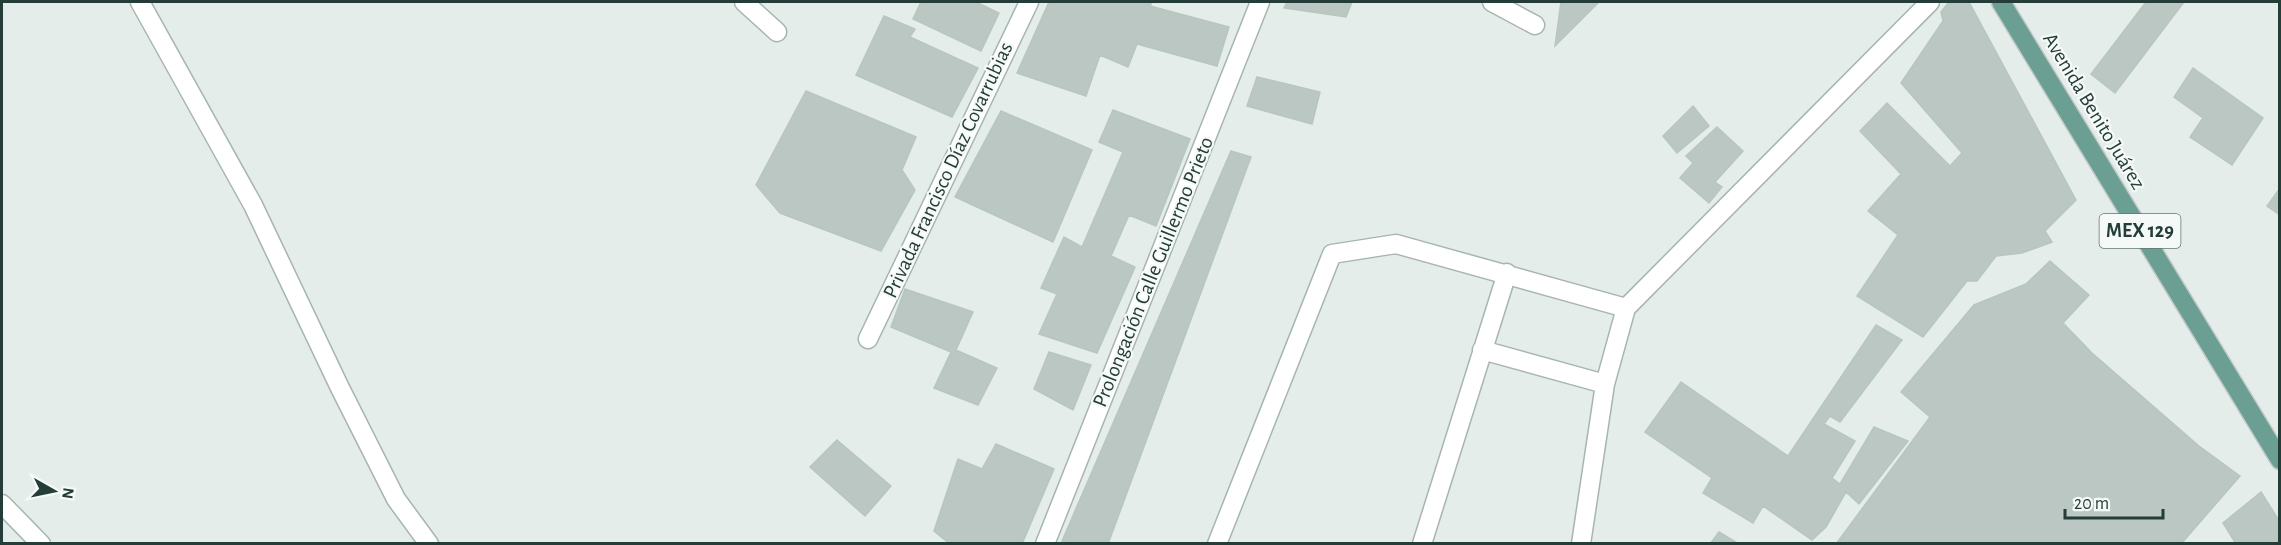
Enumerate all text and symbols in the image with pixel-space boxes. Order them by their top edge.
street label: Avenida Benito Juárez [2039,29,2149,193]
street label: Privada Francisco Díaz Covarrubias [879,39,1017,301]
street label: Prolongación Calle Guillermo Prieto [1089,134,1217,410]
road number: MEX 129 [2100,214,2180,248]
north arrow [24,461,84,521]
scale bar [2065,482,2162,520]
text: N [59,486,77,500]
text: 20 m [2074,495,2109,513]

